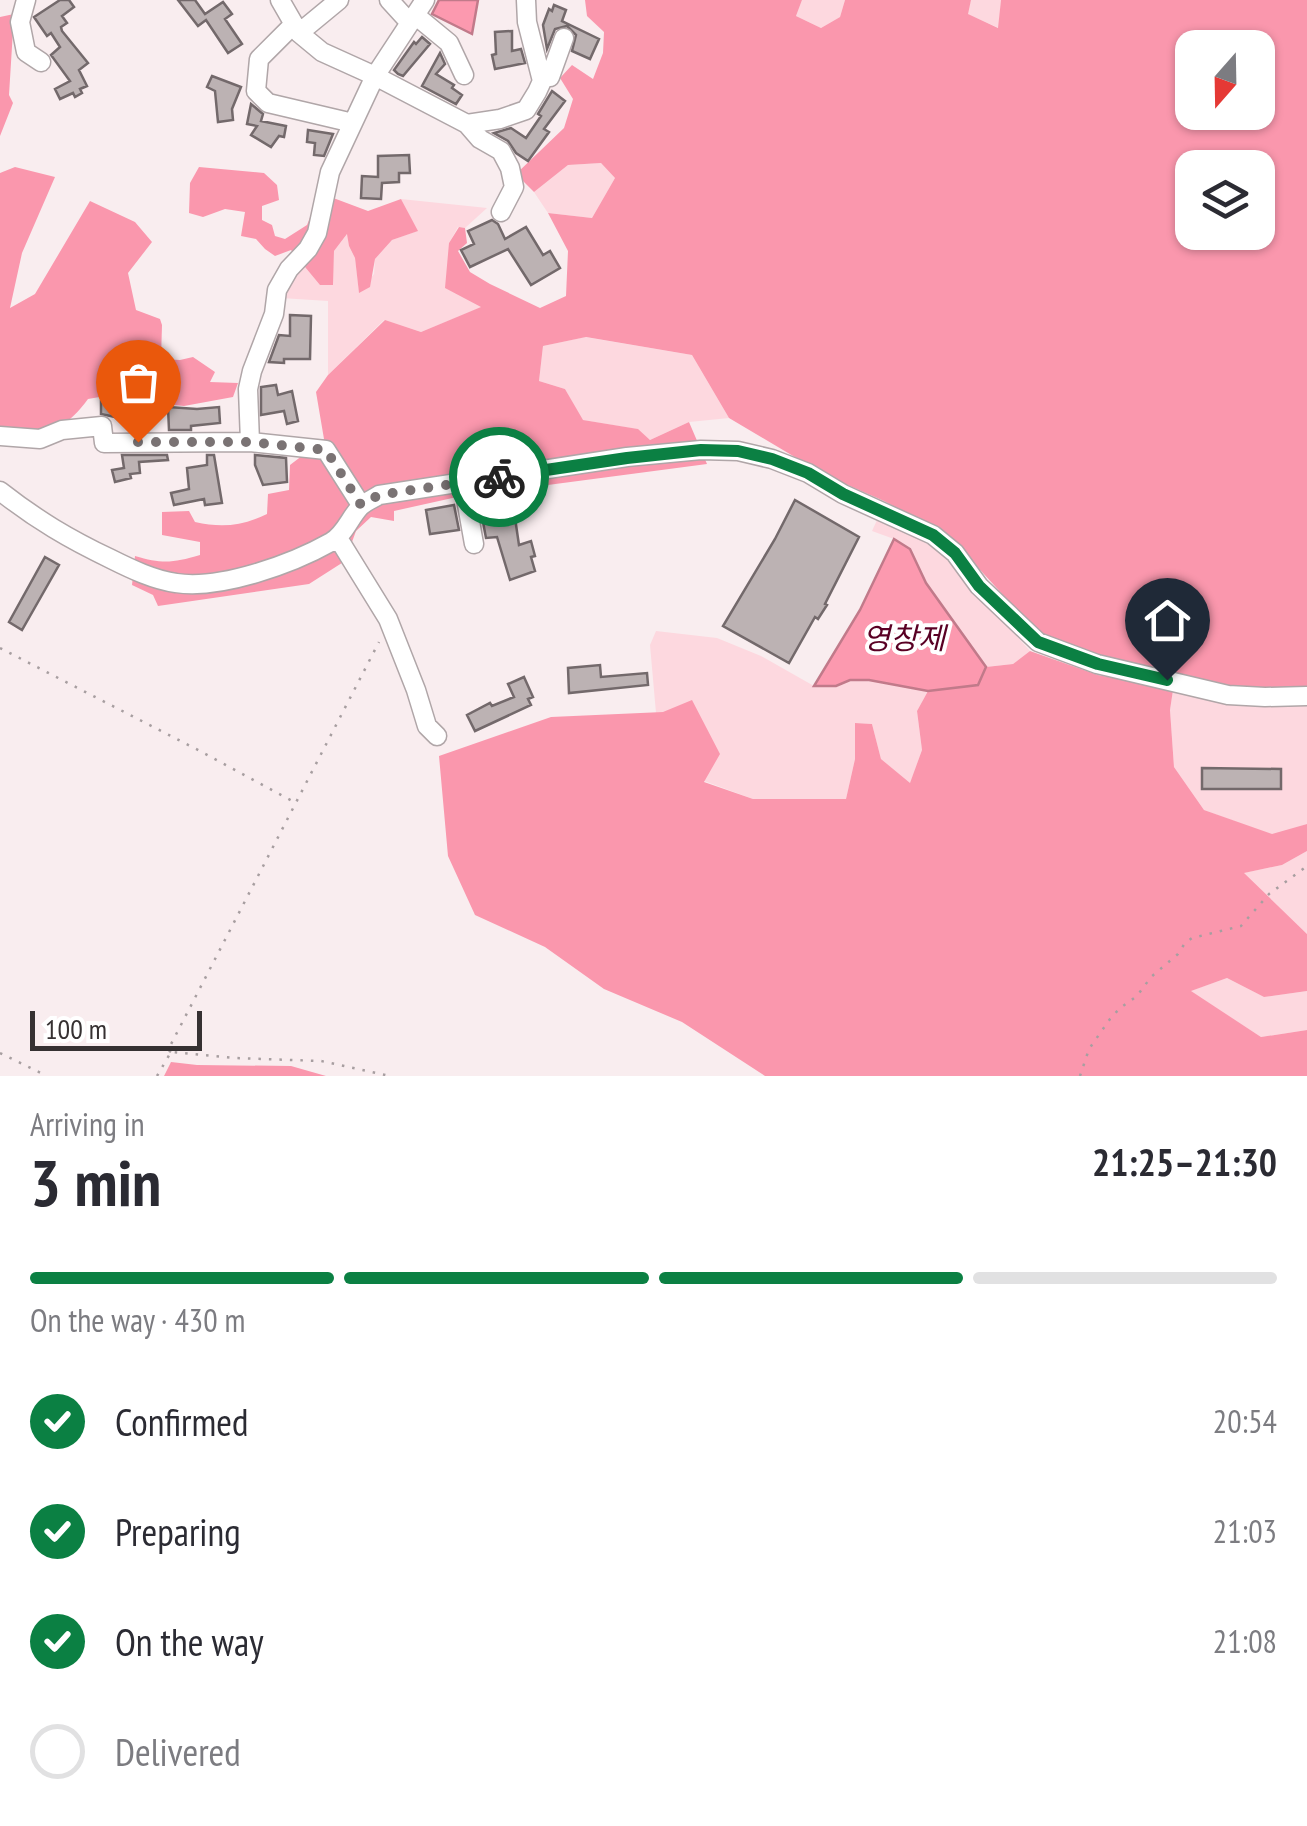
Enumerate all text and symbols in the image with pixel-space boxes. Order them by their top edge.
north arrow [1175,30,1275,130]
map controls [1175,30,1275,250]
button: layers [1175,150,1275,250]
pin [96,340,181,443]
icon: bag [111,355,166,410]
courier [449,427,549,527]
icon: bike [472,450,527,505]
pin [1125,578,1210,681]
icon: home [1140,593,1195,648]
water label: 영창제 [863,618,949,657]
scale bar [30,1006,202,1050]
text: 100 m [45,1010,107,1047]
text: Arriving in [30,1103,145,1145]
text: 21:25–21:30 [1092,1137,1277,1186]
text: 3 min [30,1140,161,1224]
text: On the way · 430 m [30,1299,245,1341]
icon: check [30,1394,85,1449]
text: Confirmed [115,1397,248,1446]
text: 20:54 [1213,1400,1277,1442]
icon: check [30,1504,85,1559]
text: Preparing [115,1507,241,1556]
text: 21:03 [1213,1510,1277,1552]
icon: check [30,1614,85,1669]
text: On the way [115,1617,263,1666]
text: 21:08 [1213,1620,1277,1662]
text: Delivered [115,1727,241,1776]

